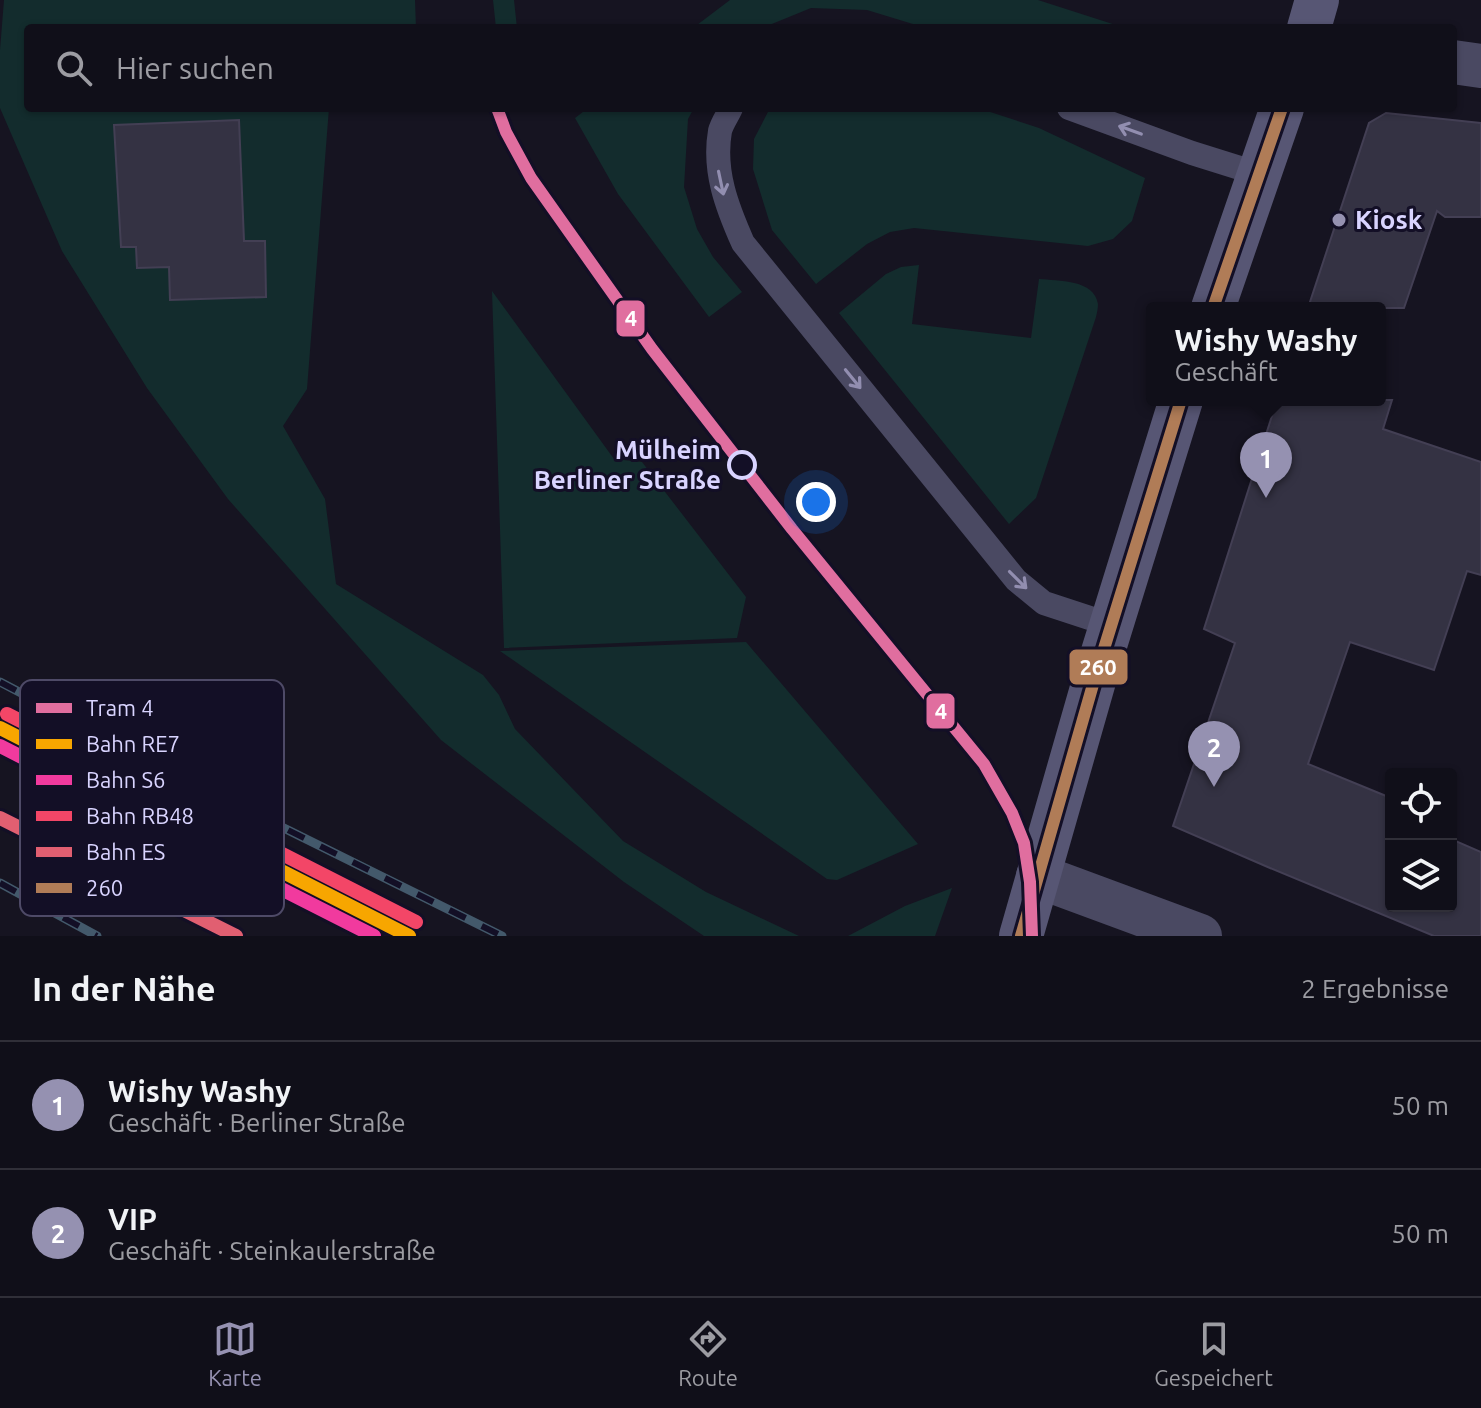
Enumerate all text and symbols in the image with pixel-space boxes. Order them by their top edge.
search box [24,24,1457,112]
icon: search [52,46,96,90]
text: Hier suchen [116,51,274,85]
one-way arrow [1119,122,1143,136]
one-way arrow [714,170,729,195]
place label: Kiosk [1355,205,1423,234]
marker: Kiosk [1330,211,1348,229]
line badge: 4 [615,299,646,338]
popup [1146,302,1386,406]
text: 4 [625,305,637,330]
text: Wishy Washy [1174,323,1358,357]
text: Geschäft [1174,357,1278,386]
one-way arrow [844,368,862,389]
pin: 1 [1240,432,1292,498]
place label: Mülheim Berliner Straße [534,435,721,494]
marker: Mülheim Berliner Straße [728,451,756,479]
your location [796,482,836,522]
one-way arrow [1008,570,1027,589]
line badge: 260 [1068,648,1129,686]
text: 260 [1079,654,1117,679]
legend [20,680,284,916]
line badge: 4 [925,692,956,730]
text: Tram 4 [86,695,154,720]
text: 4 [935,698,947,723]
pin: 2 [1188,721,1240,787]
text: Bahn RE7 [86,731,180,756]
text: Bahn S6 [86,767,165,792]
map controls [1385,768,1457,912]
button: locate [1385,768,1457,840]
text: Bahn RB48 [86,803,194,828]
text: Bahn ES [86,839,165,864]
button: layers [1385,840,1457,912]
text: 260 [86,875,123,900]
text: In der Nähe [32,969,215,1007]
text: 2 Ergebnisse [1301,974,1449,1003]
text: Wishy Washy [108,1074,291,1108]
text: 1 [51,1091,65,1120]
text: 50 m [1391,1091,1449,1120]
text: Geschäft · Berliner Straße [108,1108,406,1137]
text: VIP [108,1202,157,1236]
text: 2 [51,1219,65,1248]
text: 50 m [1391,1219,1449,1248]
text: Geschäft · Steinkaulerstraße [108,1236,436,1265]
tab: Karte [208,1317,262,1390]
tab: Route [678,1317,738,1390]
tab: Gespeichert [1154,1317,1273,1390]

